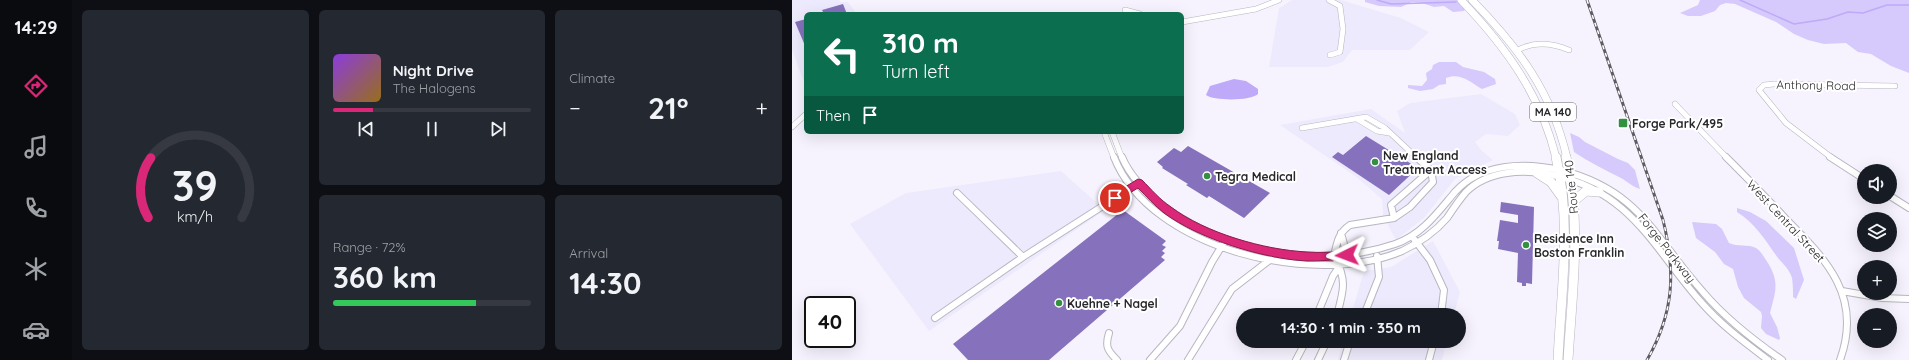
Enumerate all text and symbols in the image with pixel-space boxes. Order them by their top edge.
text: 14:29 [15,16,57,39]
text: 310 m [882,25,959,60]
icon: left [816,28,868,80]
text: Turn left [882,60,950,83]
text: Night Drive [393,61,474,80]
text: Climate [569,70,615,86]
icon: directions [22,72,50,100]
street label: Anthony Road [1776,77,1856,93]
text: The Halogens [393,80,476,96]
text: 21° [648,89,688,127]
text: − [569,94,581,122]
text: + [756,94,768,122]
road number: MA 140 [1530,103,1576,121]
icon: arrive [859,104,881,126]
text: Then [816,106,851,125]
place label: Forge Park/495 [1632,116,1723,131]
marker: Forge Park/495 [1617,117,1629,129]
icon: previous [355,118,377,140]
icon: pause [421,118,443,140]
icon: next [487,118,509,140]
icon: music [22,133,50,161]
place label: New England Treatment Access [1383,148,1487,177]
marker: New England Treatment Access [1370,157,1380,167]
text: 39 [172,159,218,211]
street label: Route 140 [1561,159,1581,215]
map controls [1857,164,1897,348]
button: sound [1857,164,1897,204]
place label: Tegra Medical [1215,169,1296,184]
marker: Tegra Medical [1202,171,1212,181]
street label: West Central Street [1744,177,1828,265]
pin [1098,181,1132,215]
icon: arrive [1104,187,1126,209]
icon: phone [22,194,50,222]
text: km/h [177,208,213,226]
street label: Forge Parkway [1635,210,1699,286]
button: layers [1857,212,1897,252]
place label: Residence Inn Boston Franklin [1534,231,1624,260]
position arrow [1326,234,1368,276]
text: Range · 72% [333,239,406,255]
marker: Residence Inn Boston Franklin [1521,240,1531,250]
text: Arrival [569,245,608,261]
icon: climate [22,255,50,283]
text: 360 km [333,258,437,296]
button: + [1857,260,1897,300]
text: 14:30 [569,264,641,302]
speed limit sign: 40 [804,296,856,348]
place label: Kuehne + Nagel [1067,296,1158,311]
marker: Kuehne + Nagel [1054,298,1064,308]
button: − [1857,308,1897,348]
icon: car [22,316,50,344]
text: 14:30 · 1 min · 350 m [1281,318,1421,337]

